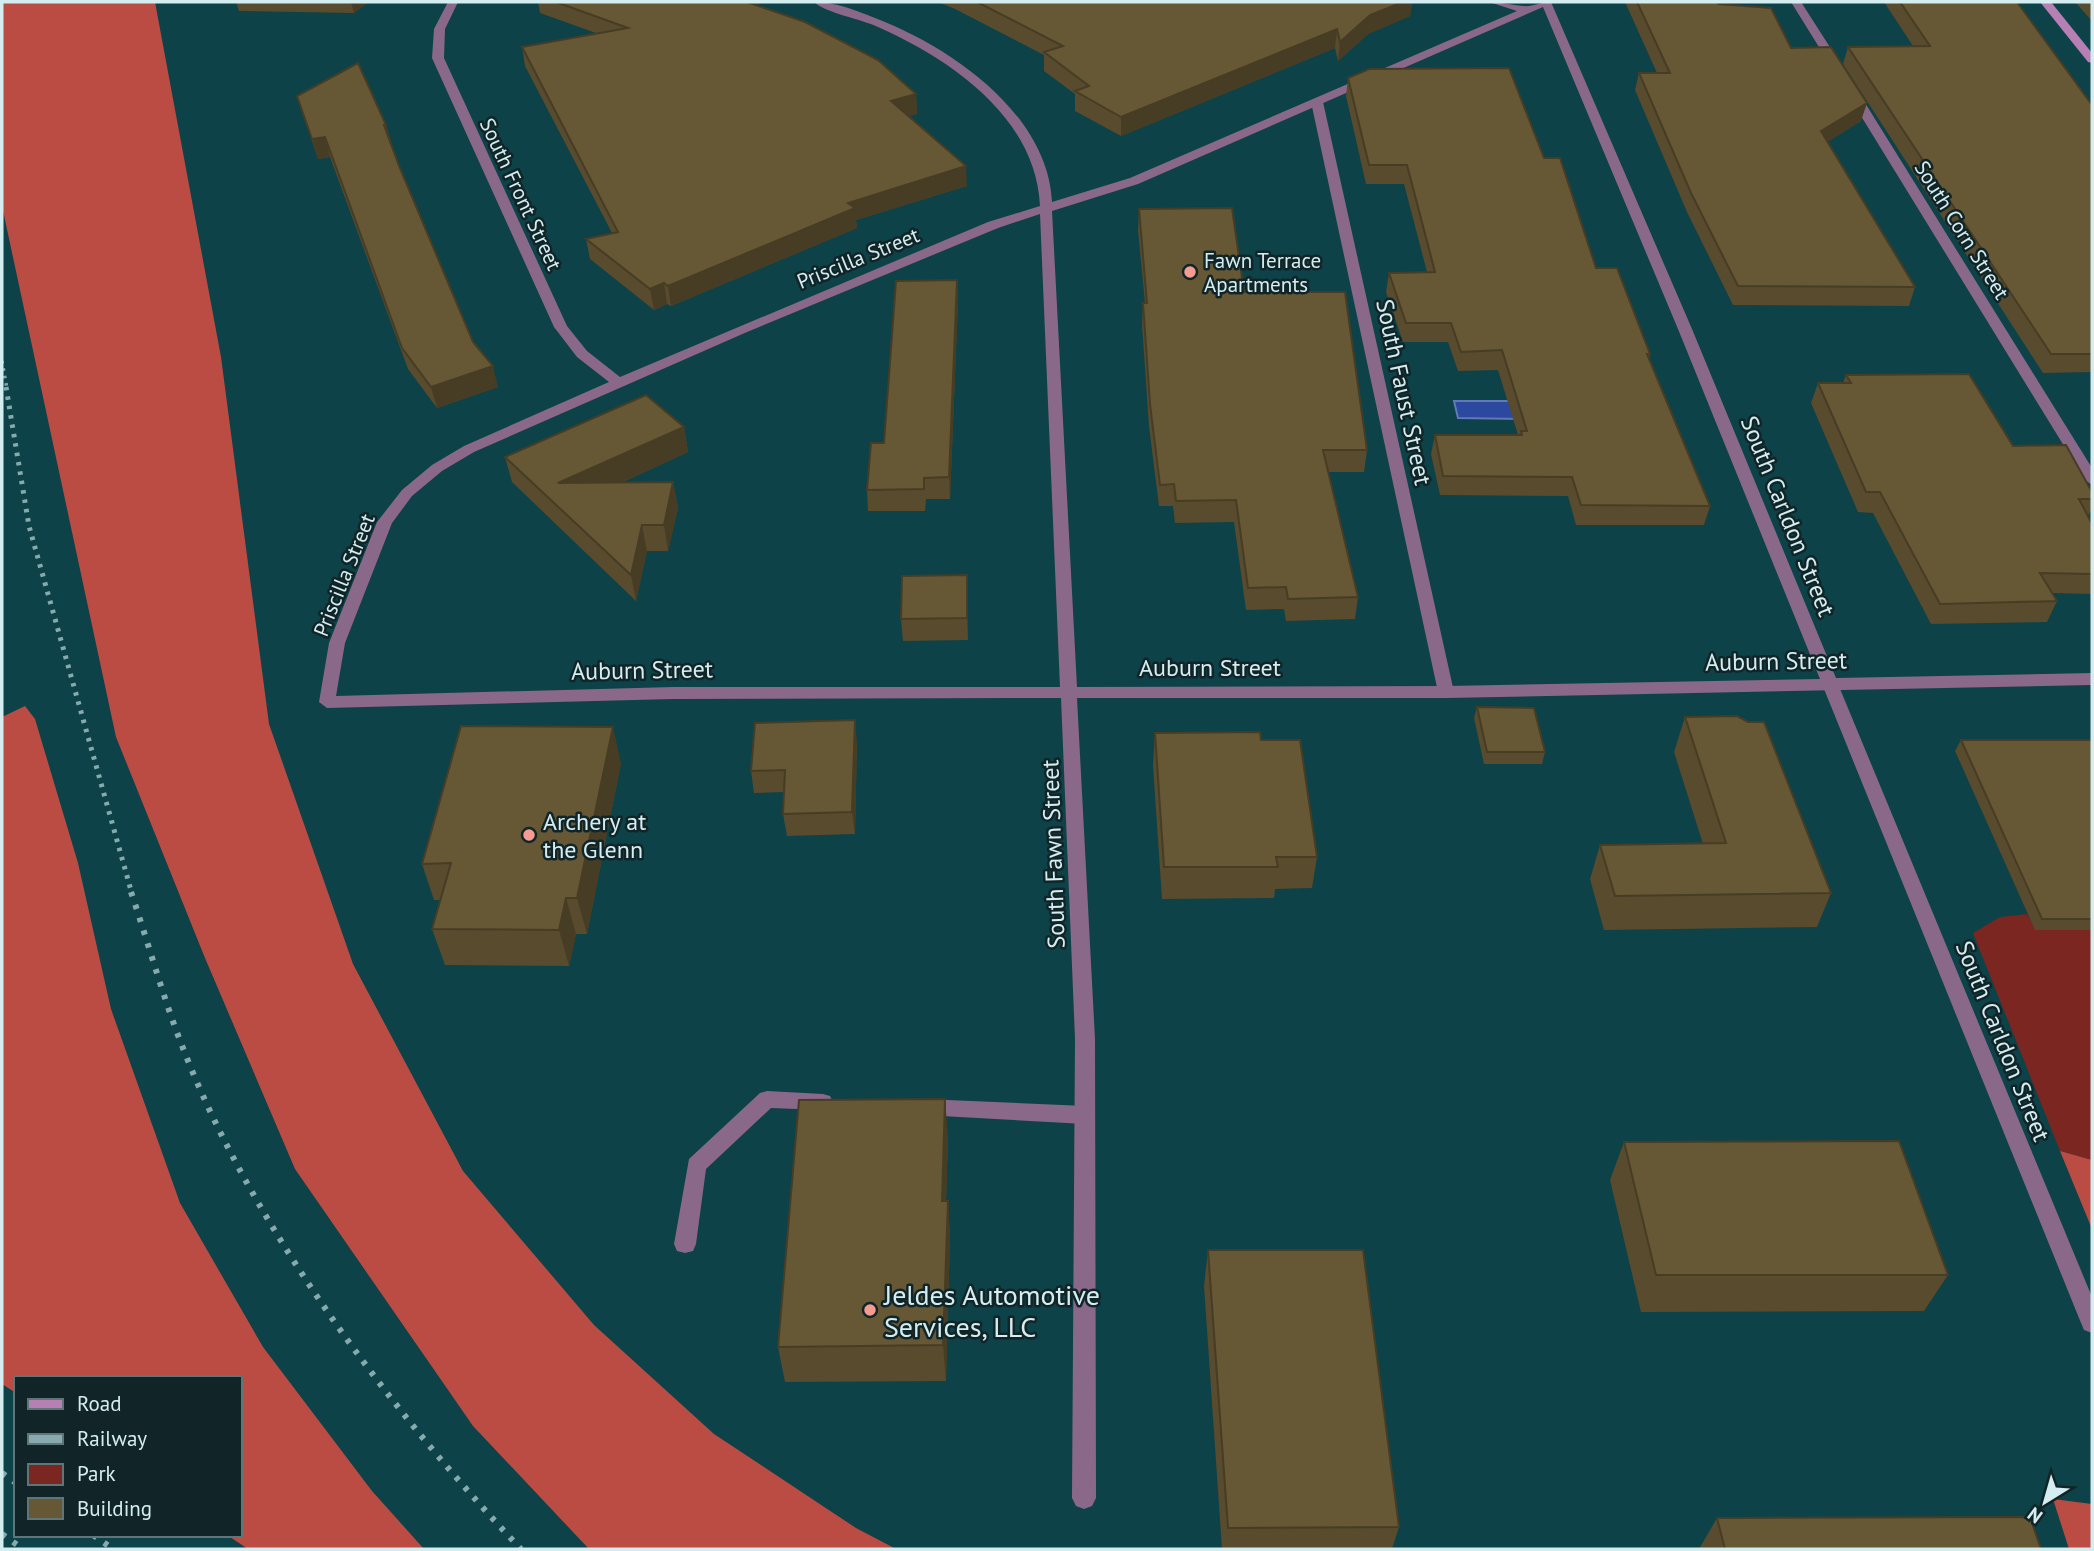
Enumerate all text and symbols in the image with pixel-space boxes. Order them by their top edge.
street label: South Front Street [474,114,568,274]
street label: South Corn Street [1909,156,2015,304]
street label: Priscilla Street [793,221,923,295]
place label: Fawn Terrace Apartments [1204,247,1321,298]
marker: Fawn Terrace Apartments [1182,264,1198,280]
street label: South Faust Street [1369,296,1439,488]
street label: South Carldon Street [1734,411,1842,621]
street label: Priscilla Street [307,510,381,640]
street label: Auburn Street [1705,644,1847,678]
street label: Auburn Street [1139,652,1281,683]
street label: Auburn Street [571,653,713,687]
street label: South Fawn Street [1034,759,1072,949]
place label: Archery at the Glenn [543,806,646,865]
marker: Archery at the Glenn [521,827,537,843]
street label: South Carldon Street [1949,936,2057,1146]
place label: Jeldes Automotive Services, LLC [883,1276,1100,1345]
marker: Jeldes Automotive Services, LLC [862,1302,878,1318]
legend [14,1376,242,1537]
text: Road [77,1390,121,1417]
text: Railway [77,1425,147,1452]
text: Park [77,1460,116,1487]
north arrow [2010,1467,2080,1537]
text: Building [77,1495,152,1522]
text: N [2023,1502,2047,1529]

